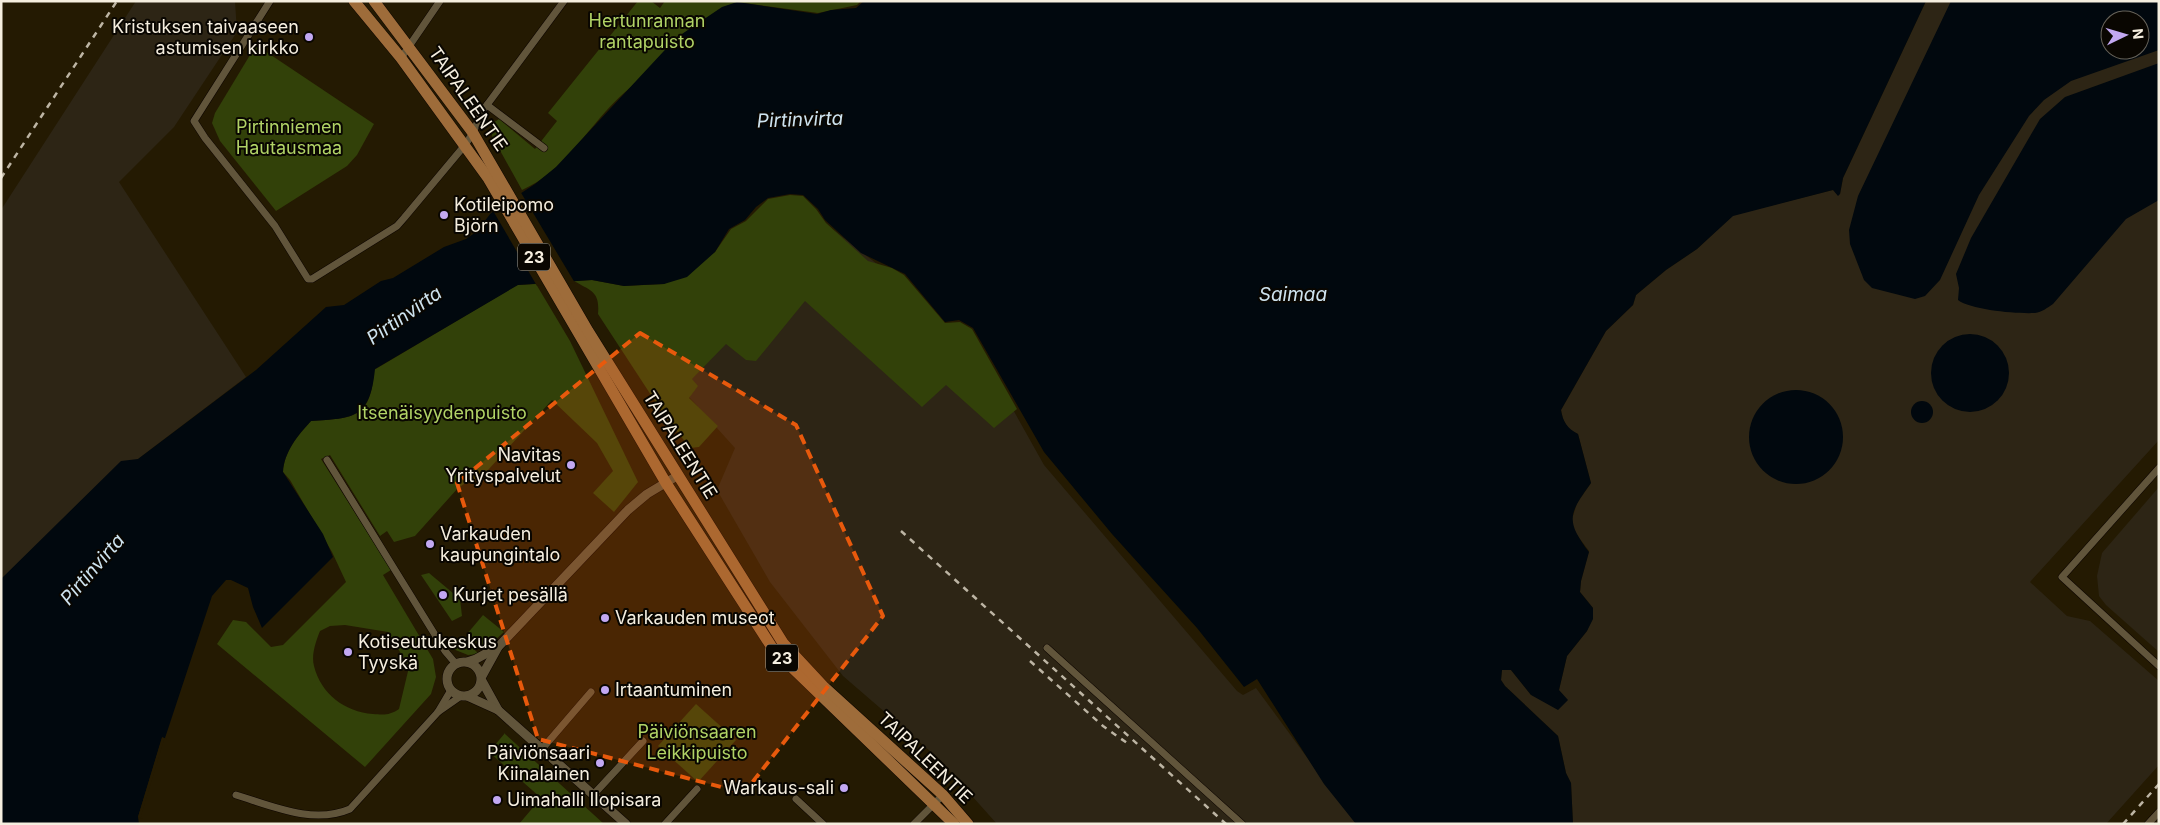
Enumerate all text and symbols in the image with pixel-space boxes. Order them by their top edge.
park label: Hertunrannan rantapuisto [589,10,706,52]
north arrow [2100,10,2150,60]
place label: Kristuksen taivaaseen astumisen kirkko [112,16,299,58]
text: N [2130,28,2147,40]
marker: Kristuksen taivaaseen astumisen kirkko [303,31,315,43]
street label: TAIPALEENTIE [425,42,512,155]
water label: Pirtinvirta [756,106,844,133]
park label: Pirtinniemen Hautausmaa [236,116,342,158]
place label: Kotileipomo Björn [454,194,554,236]
marker: Kotileipomo Björn [438,209,450,221]
road number: 23 [518,243,550,270]
water label: Pirtinvirta [362,281,447,350]
water label: Saimaa [1259,283,1328,306]
street label: TAIPALEENTIE [639,387,722,502]
park label: Itsenäisyydenpuisto [357,402,527,423]
place label: Navitas Yrityspalvelut [445,444,561,486]
marker: Navitas Yrityspalvelut [565,459,577,471]
place label: Varkauden kaupungintalo [440,523,560,565]
water label: Pirtinvirta [55,529,130,610]
marker: Varkauden kaupungintalo [424,538,436,550]
place label: Kurjet pesällä [453,584,568,605]
marker: Kurjet pesällä [437,589,449,601]
place label: Varkauden museot [615,607,775,628]
marker: Varkauden museot [599,612,611,624]
place label: Kotiseutukeskus Tyyskä [358,631,497,673]
road number: 23 [766,644,798,671]
marker: Kotiseutukeskus Tyyskä [342,646,354,658]
place label: Irtaantuminen [615,679,732,700]
marker: Irtaantuminen [599,684,611,696]
street label: TAIPALEENTIE [874,708,977,808]
park label: Päiviönsaaren Leikkipuisto [637,721,757,763]
place label: Päiviönsaari Kiinalainen [487,742,590,784]
marker: Päiviönsaari Kiinalainen [594,757,606,769]
place label: Warkaus-sali [723,777,834,798]
marker: Warkaus-sali [838,782,850,794]
place label: Uimahalli Ilopisara [507,789,661,810]
marker: Uimahalli Ilopisara [491,794,503,806]

